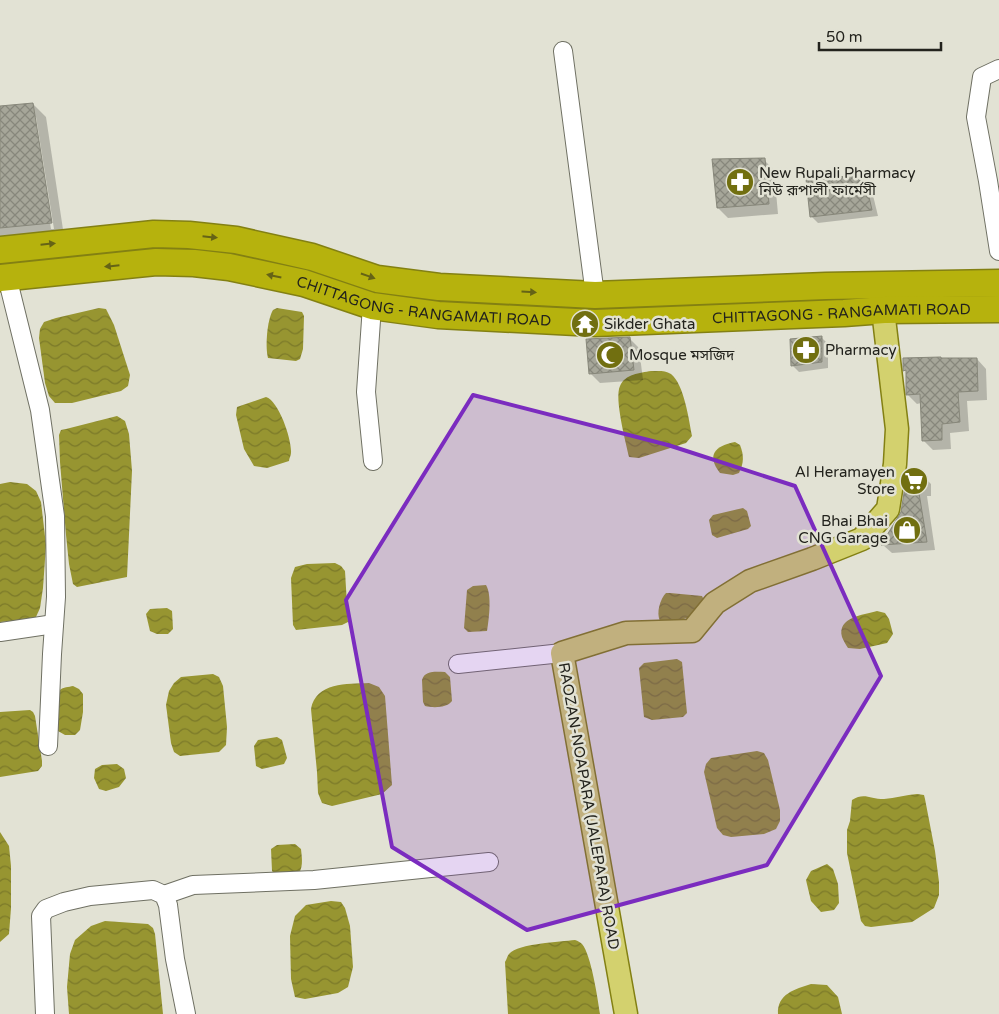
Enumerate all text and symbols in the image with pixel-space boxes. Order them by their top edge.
scale bar [819,20,942,52]
text: 50 m [826,28,863,46]
place label: New Rupali Pharmacy নিউ রূপালী ফার্মেসী [758,164,916,199]
pharmacy icon: New Rupali Pharmacy নিউ রূপালী ফার্মেসী [725,167,755,197]
one-way arrow [203,233,219,241]
one-way arrow [41,240,57,248]
one-way arrow [104,262,120,270]
one-way arrow [266,272,281,280]
street label: CHITTAGONG - RANGAMATI ROAD [295,273,552,330]
one-way arrow [360,273,375,280]
one-way arrow [521,288,537,296]
street label: CHITTAGONG - RANGAMATI ROAD [712,300,971,327]
temple icon: Sikder Ghata [570,309,600,339]
place label: Sikder Ghata [604,315,695,333]
pharmacy icon: Pharmacy [791,335,821,365]
mosque icon: Mosque মসজিদ [595,340,625,370]
place label: Pharmacy [825,341,897,359]
place label: Mosque মসজিদ [629,346,735,364]
place label: Al Heramayen Store [795,463,895,498]
supermarket icon: Al Heramayen Store [899,466,929,496]
place label: Bhai Bhai CNG Garage [798,512,888,547]
shop icon: Bhai Bhai CNG Garage [892,515,922,545]
street label: RAOZAN-NOAPARA (JALEPARA) ROAD [555,661,623,951]

